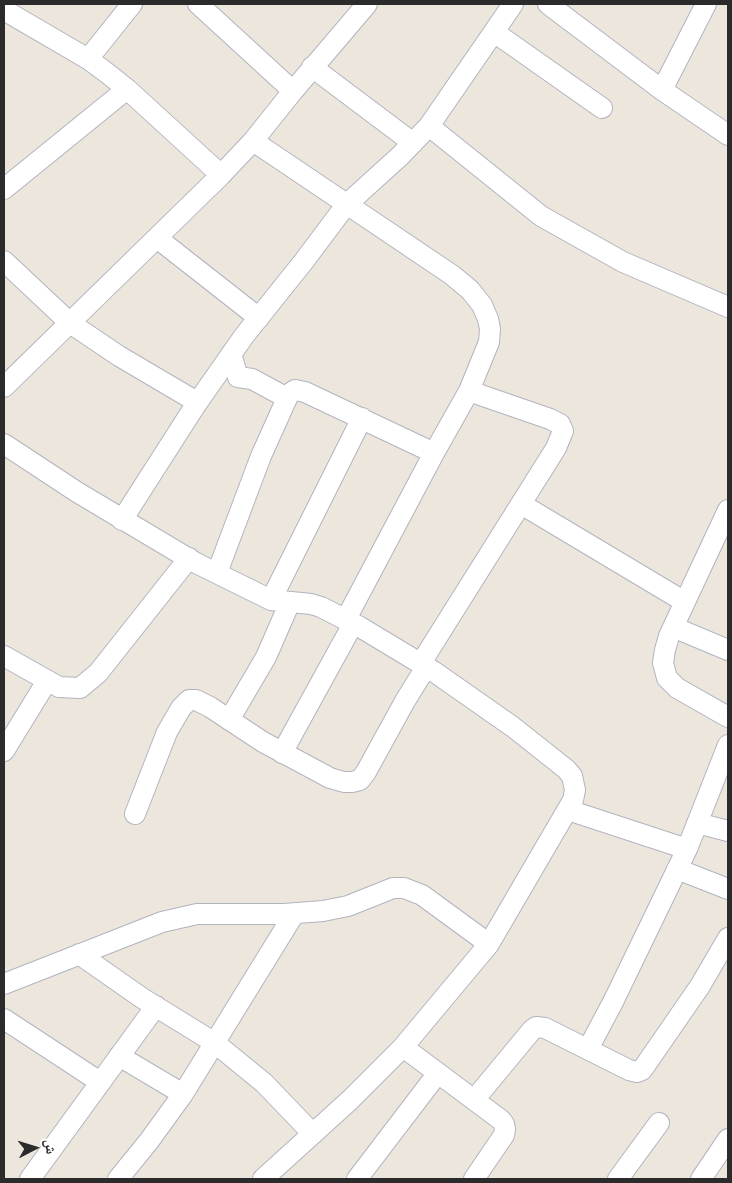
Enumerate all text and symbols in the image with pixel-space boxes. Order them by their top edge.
north arrow [10,1123,60,1173]
text: ش [41,1138,60,1155]

